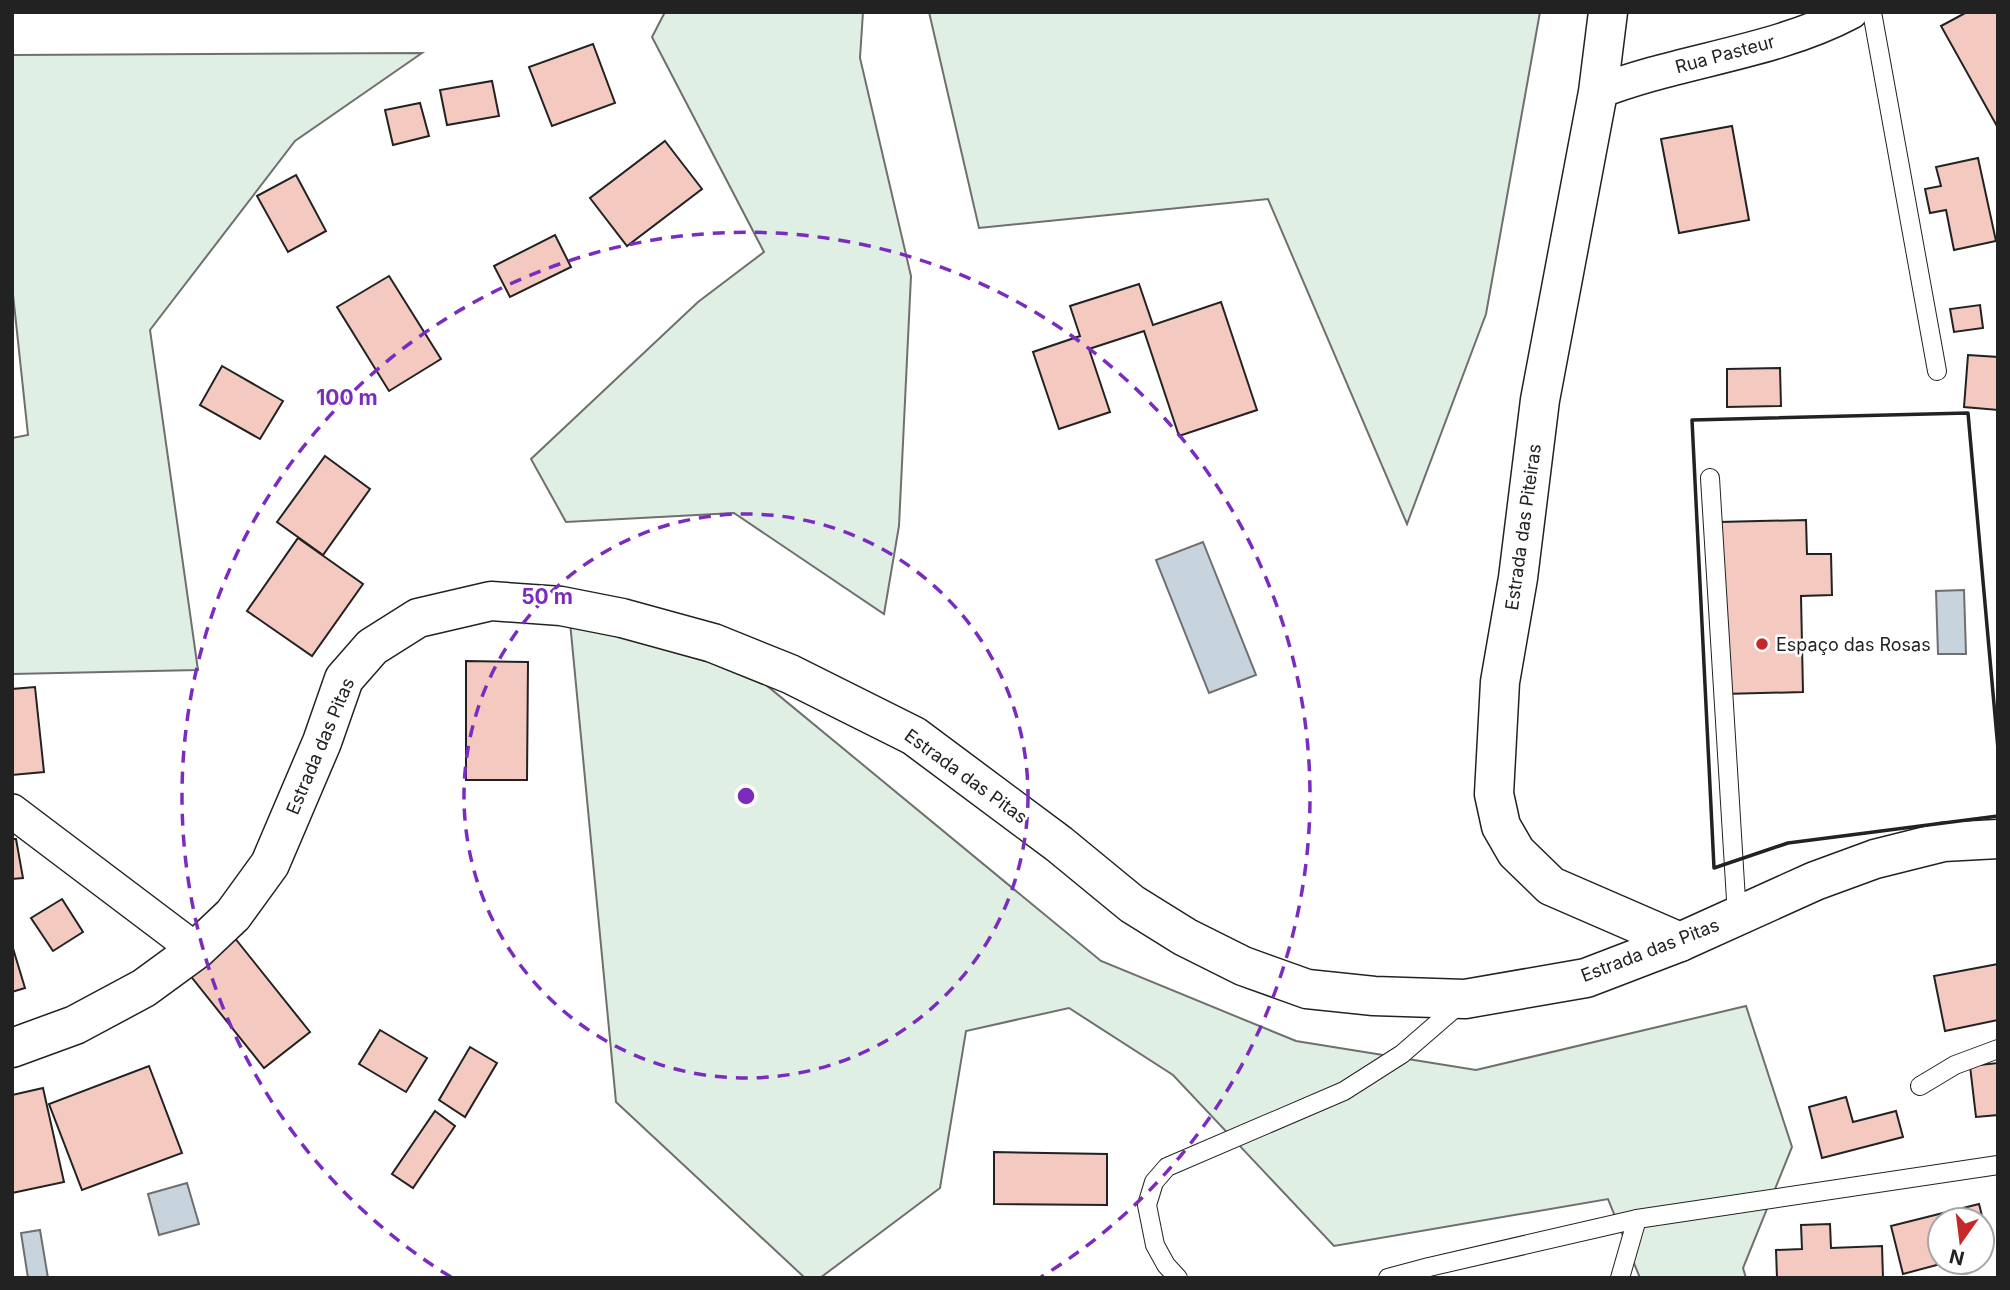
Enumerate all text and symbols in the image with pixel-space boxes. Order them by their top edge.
street label: Rua Pasteur [1673,31,1777,77]
text: 100 m [316,385,378,410]
street label: Estrada das Piteiras [1501,442,1545,612]
text: 50 m [521,584,573,609]
place label: Espaço das Rosas [1776,634,1931,655]
marker: Espaço das Rosas [1754,636,1770,652]
street label: Estrada das Pitas [282,675,358,817]
street label: Estrada das Pitas [901,724,1031,828]
centre of rings [734,784,758,808]
street label: Estrada das Pitas [1578,914,1722,986]
north arrow [1926,1206,1996,1276]
text: N [1947,1244,1967,1270]

